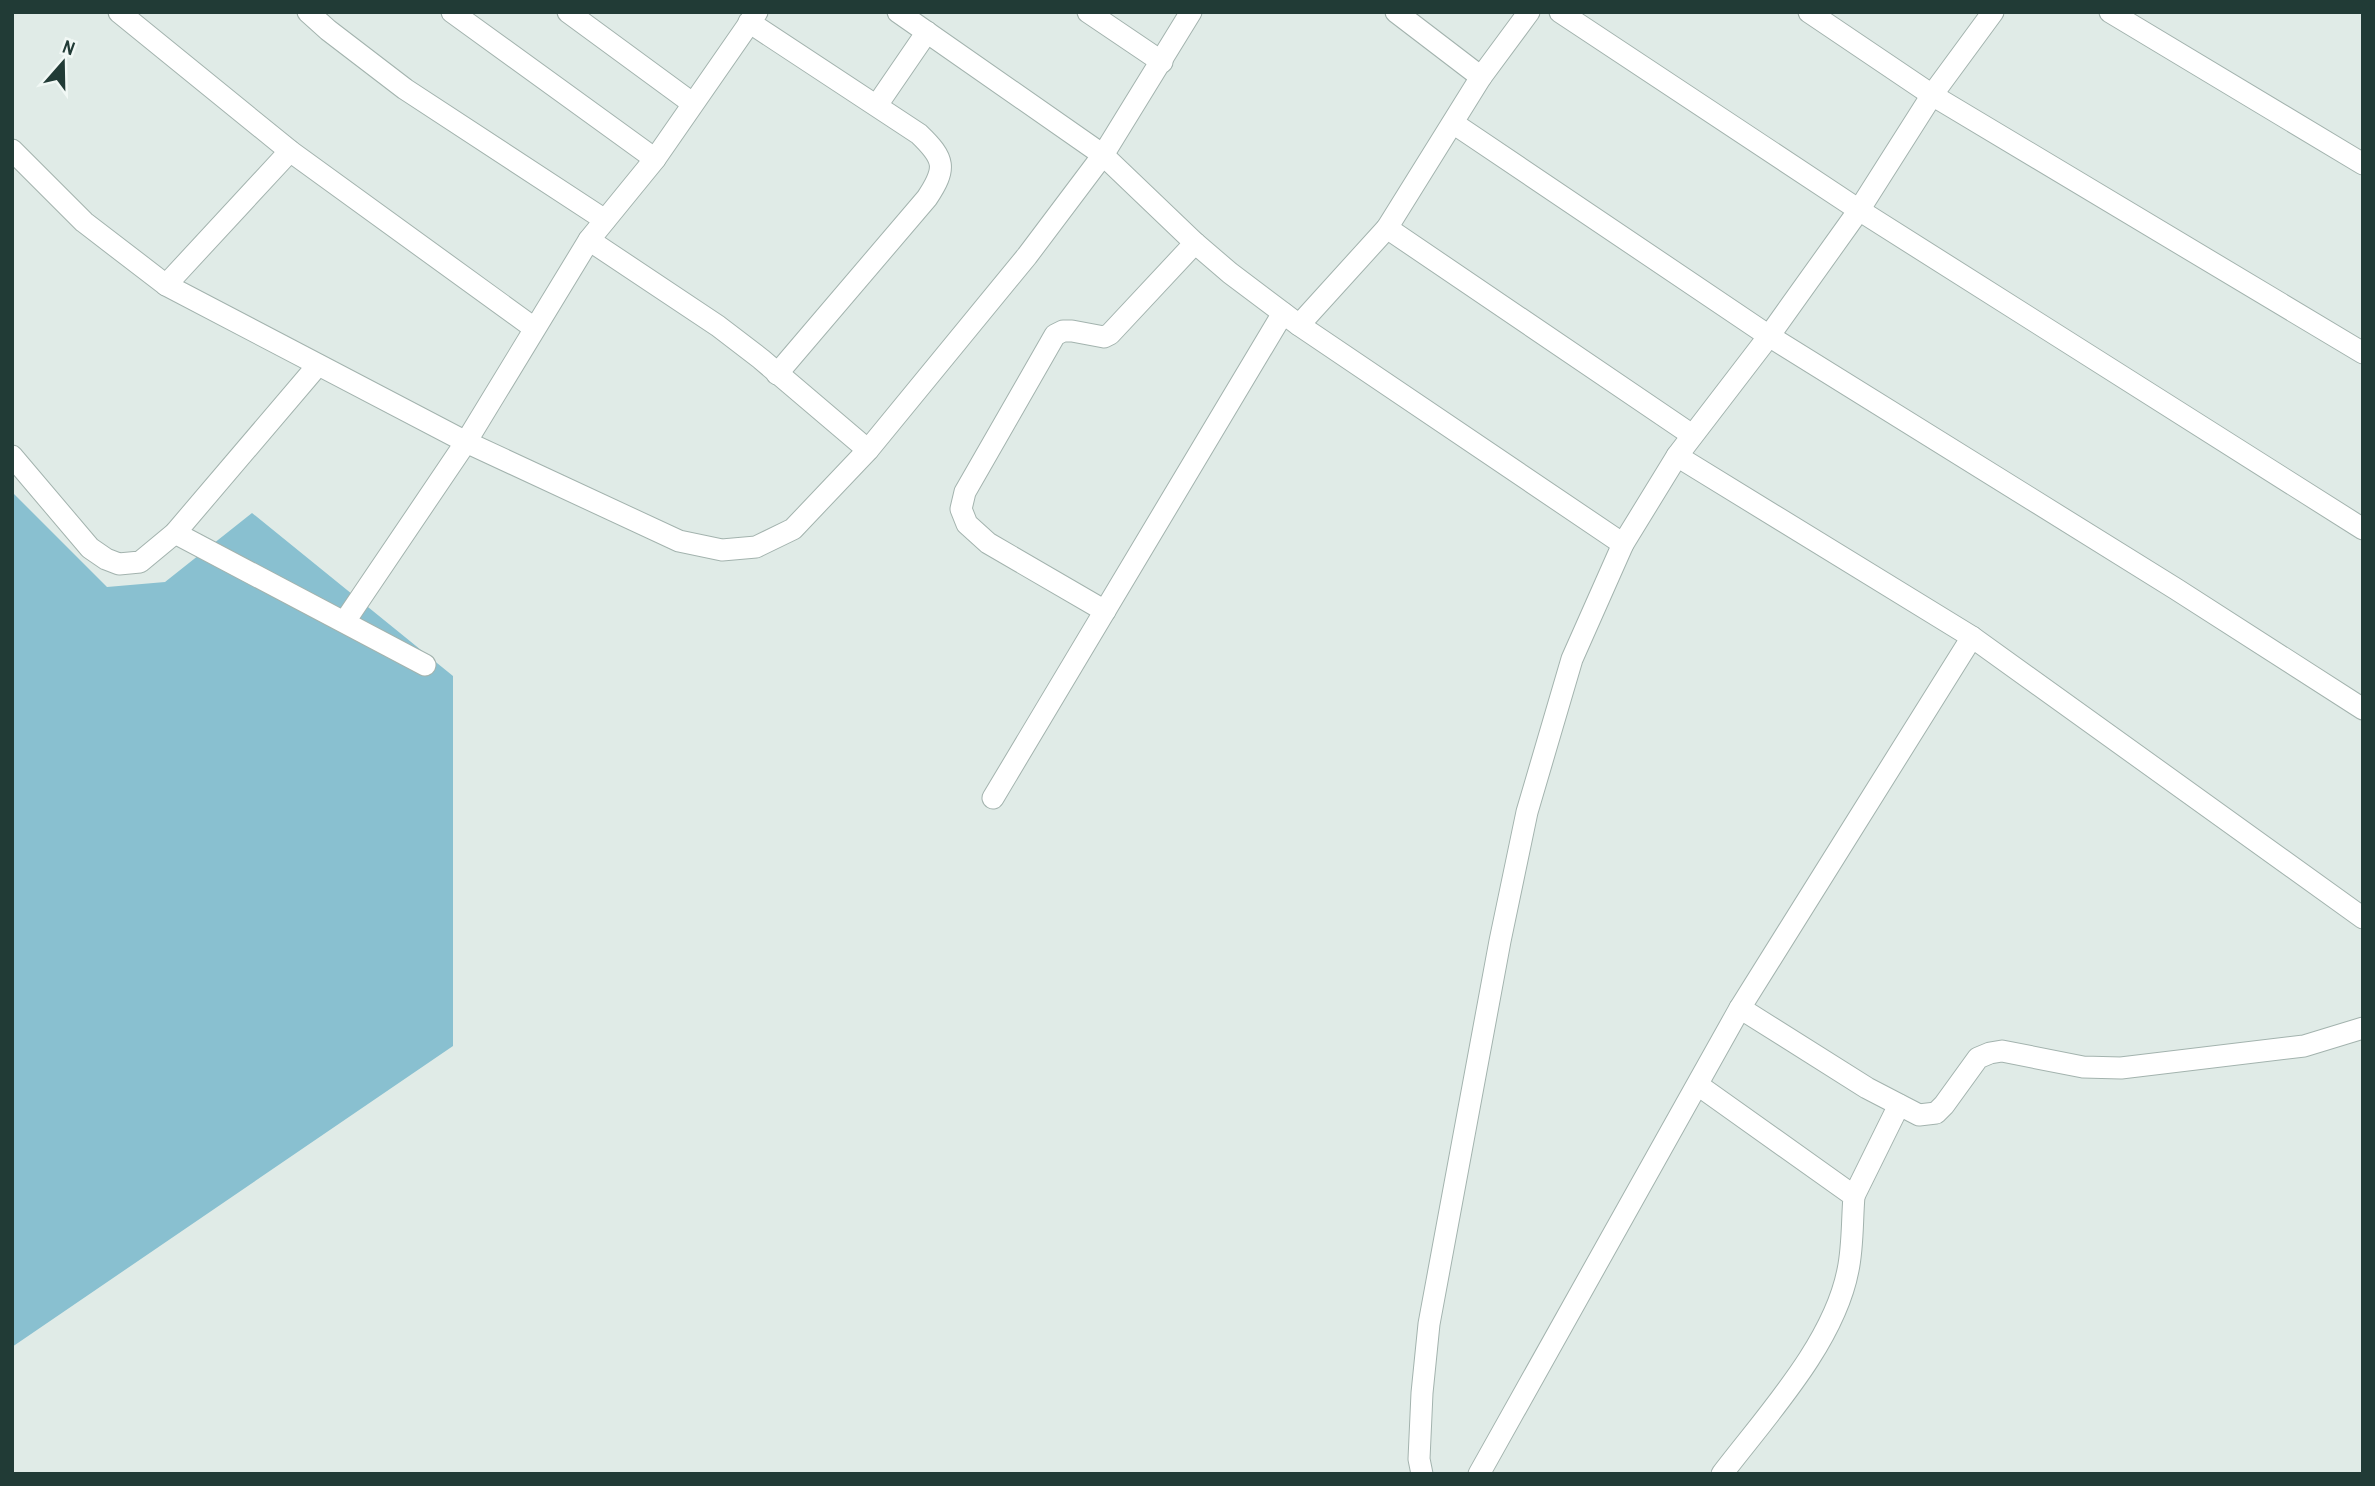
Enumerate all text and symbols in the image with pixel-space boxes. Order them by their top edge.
north arrow [28,28,98,98]
text: N [59,33,79,61]

